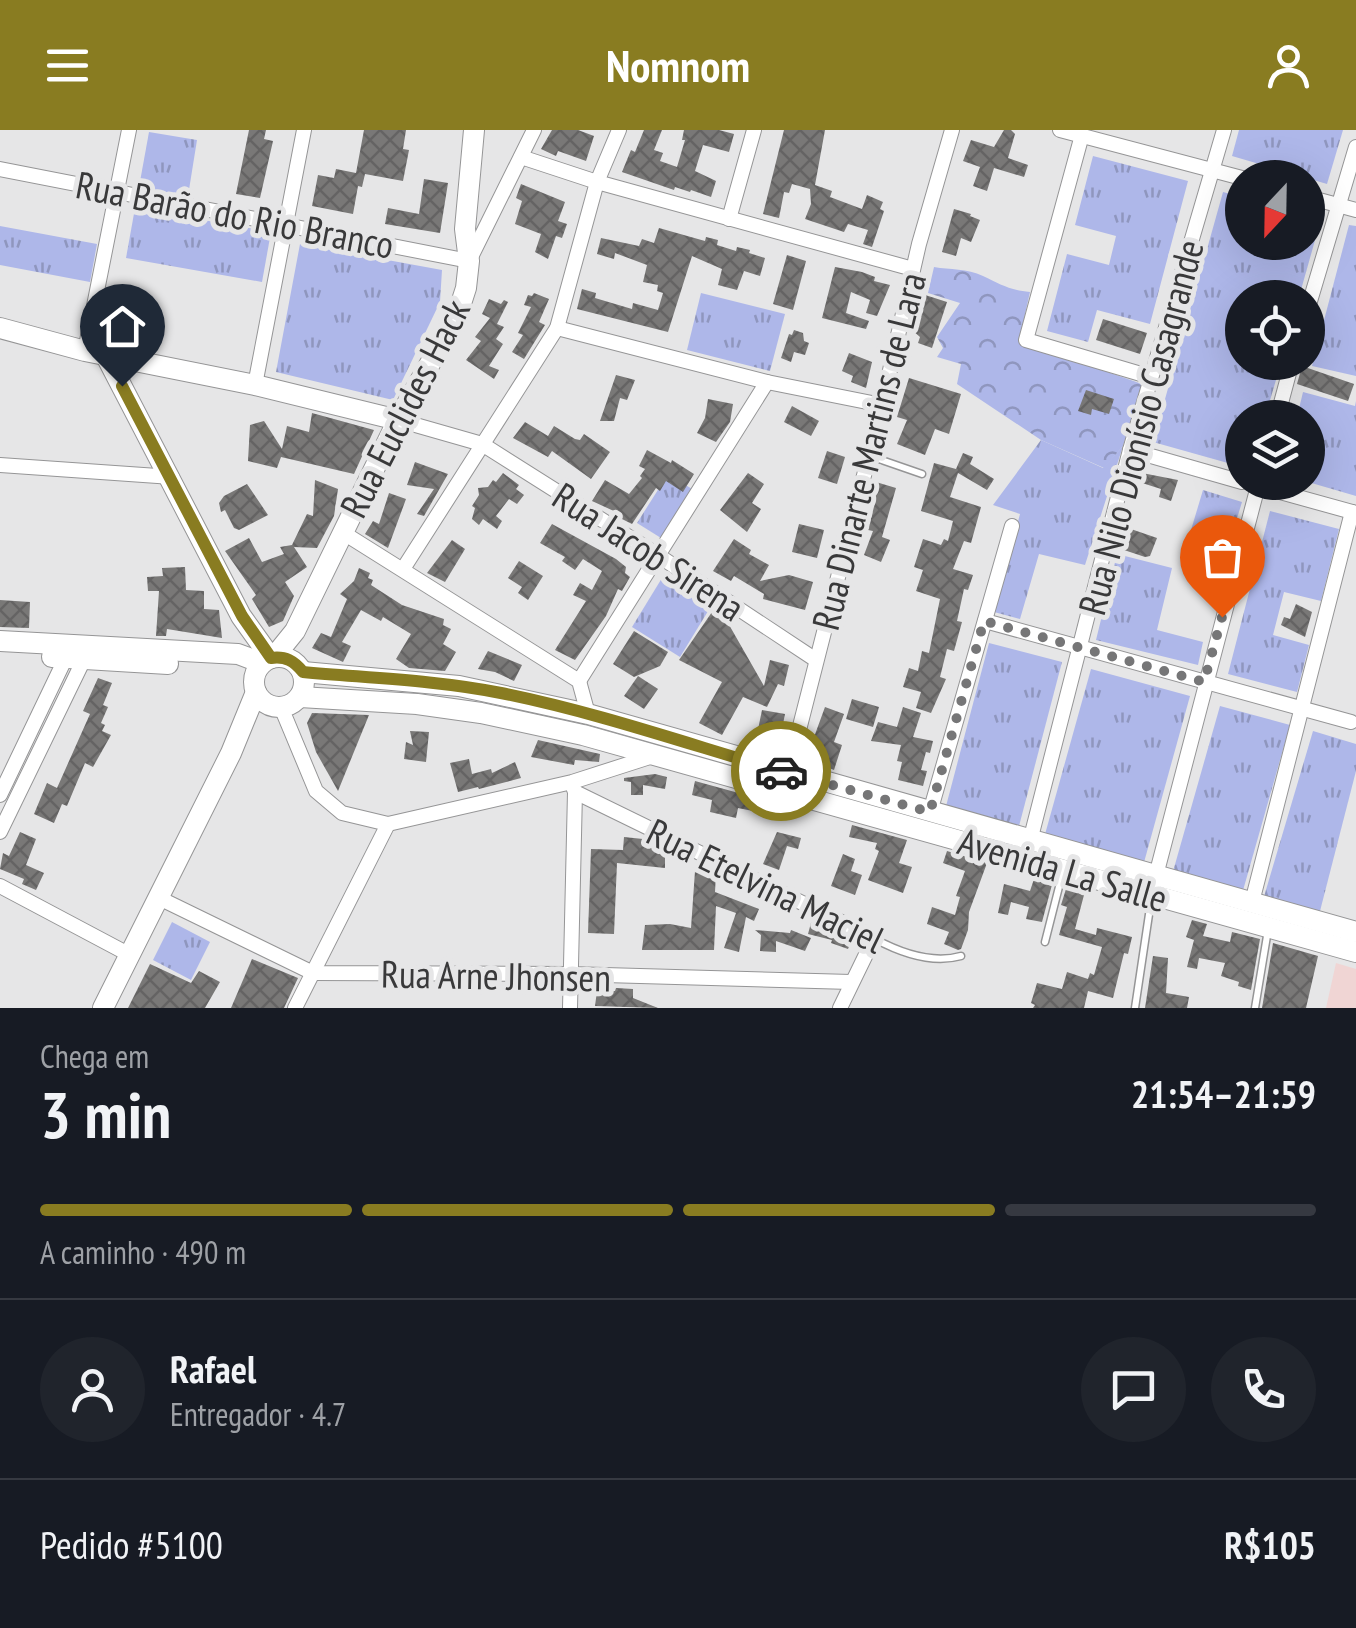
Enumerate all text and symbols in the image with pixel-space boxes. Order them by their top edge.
text: Nomnom [606,36,750,94]
icon: menu [40,38,95,93]
icon: person [1261,38,1316,93]
street label: Rua Barão do Rio Branco [72,159,398,269]
north arrow [1225,160,1325,260]
map controls [1225,160,1325,500]
street label: Rua Nilo Dionísio Casagrande [1066,234,1214,620]
street label: Rua Dinarte Martins de Lara [800,267,936,635]
button: locate [1225,280,1325,380]
pin [80,284,165,387]
street label: Rua Euclides Hack [328,290,480,525]
icon: home [95,299,150,354]
button: layers [1225,400,1325,500]
street label: Rua Jacob Sirena [544,471,754,631]
pin [1180,515,1265,618]
icon: bag [1195,530,1250,585]
courier [731,721,831,821]
icon: car [754,744,809,799]
street label: Rua Etelvina Maciel [639,807,893,964]
street label: Avenida La Salle [953,816,1173,922]
street label: Rua Arne Jhonsen [381,948,611,1002]
text: Chega em [40,1035,149,1077]
text: 21:54–21:59 [1131,1069,1316,1118]
text: 3 min [40,1072,171,1156]
text: A caminho · 490 m [40,1231,246,1273]
button: person [40,1337,145,1442]
button: chat [1081,1337,1186,1442]
button: phone [1211,1337,1316,1442]
text: Rafael [170,1344,256,1393]
text: Entregador · 4.7 [170,1393,346,1435]
text: Pedido #5100 [40,1520,223,1569]
text: R$105 [1224,1520,1316,1569]

